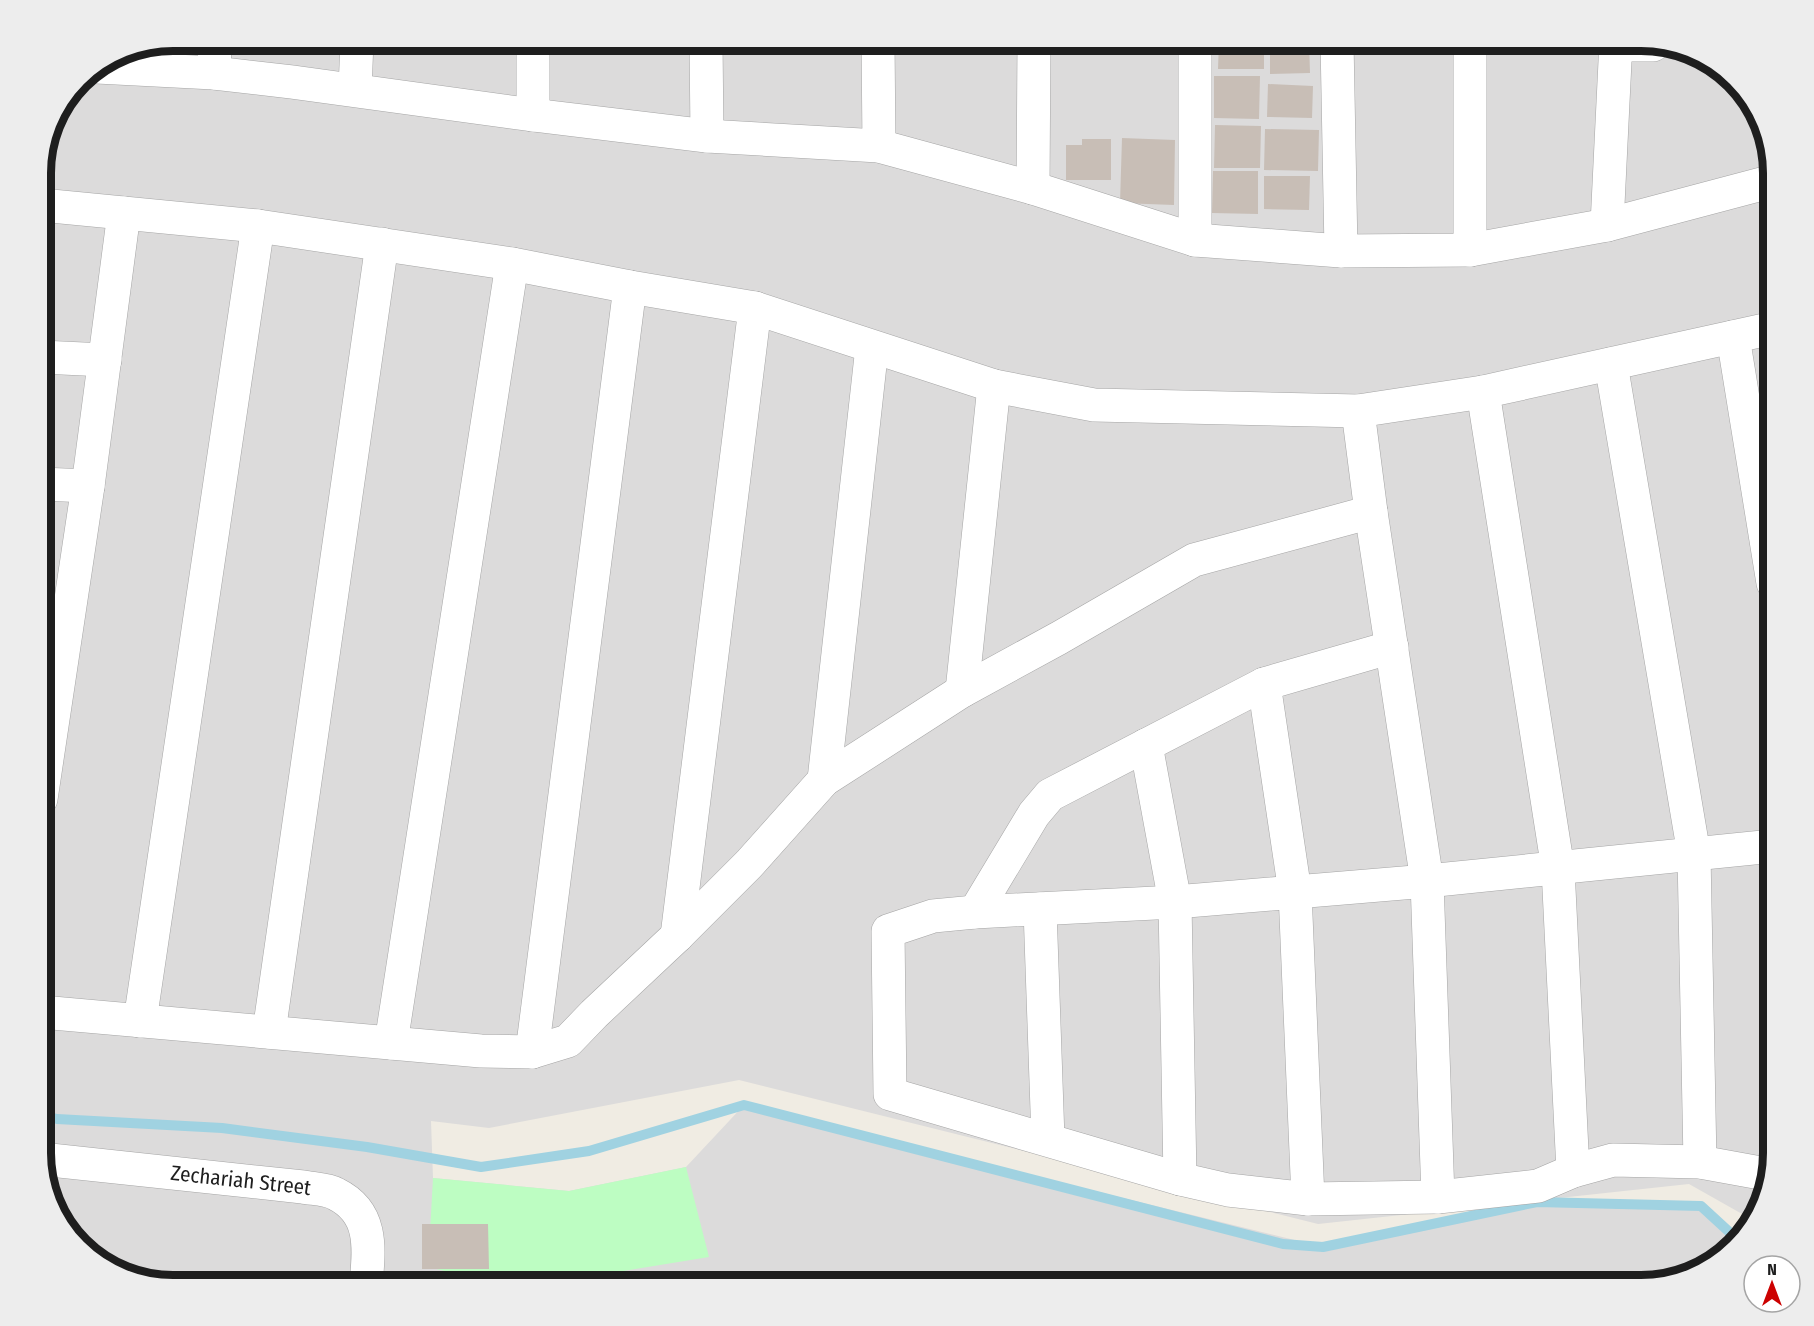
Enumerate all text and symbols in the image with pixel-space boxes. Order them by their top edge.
street label: Zechariah Street [169,1160,313,1201]
north arrow [1742,1254,1802,1314]
text: N [1767,1260,1777,1279]

